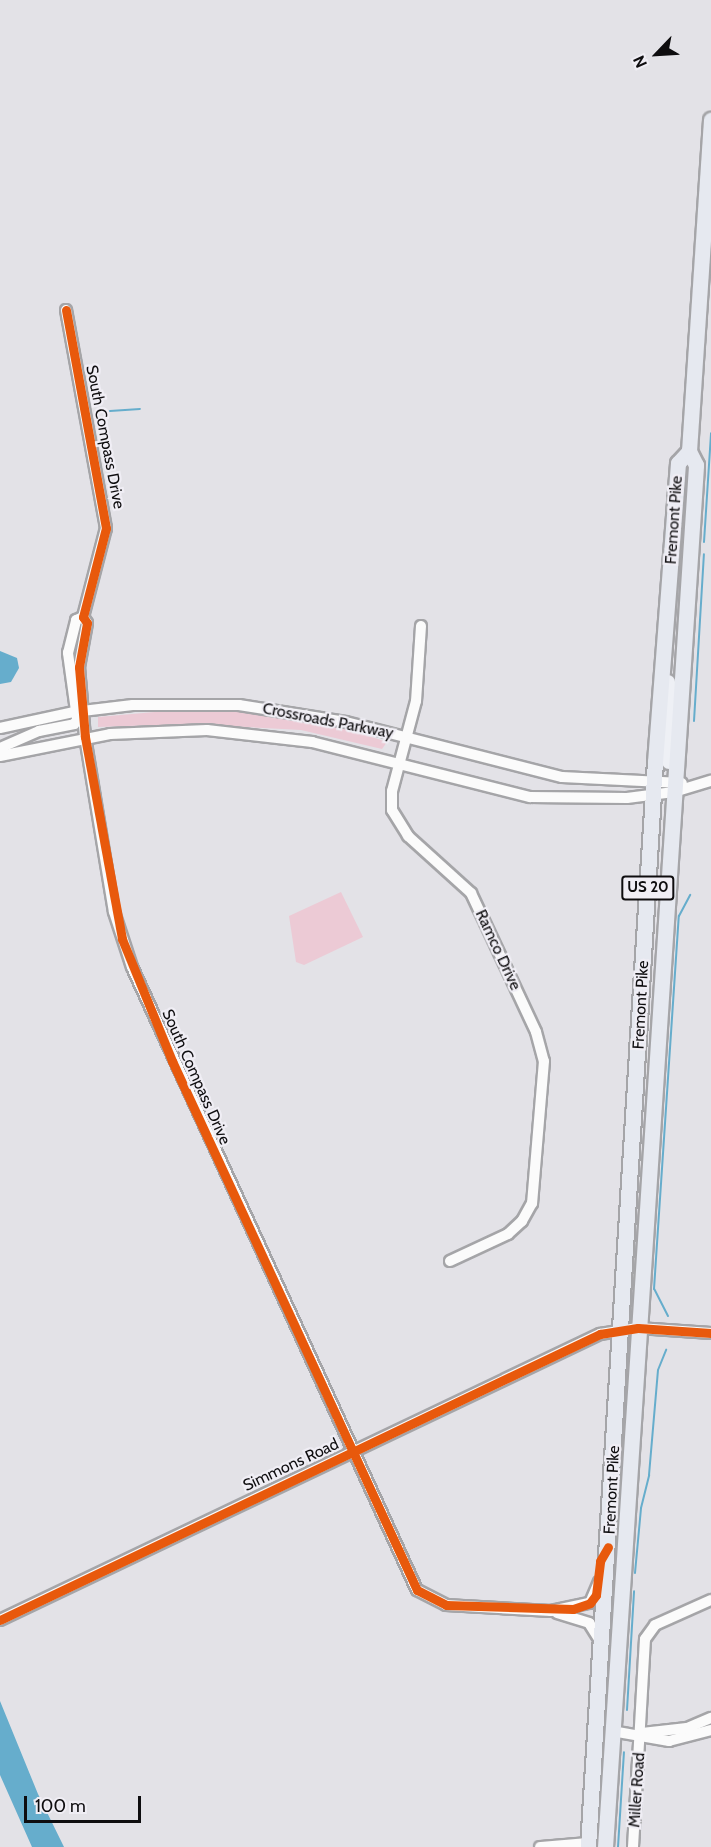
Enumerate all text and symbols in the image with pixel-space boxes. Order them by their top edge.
north arrow [627,24,687,84]
text: N [629,53,651,71]
street label: South Compass Drive [82,364,128,510]
street label: Fremont Pike [661,475,687,565]
street label: Crossroads Parkway [261,699,395,743]
road number: US 20 [621,876,675,900]
street label: Ramco Drive [471,907,525,993]
street label: Fremont Pike [629,960,653,1050]
street label: South Compass Drive [158,1006,234,1148]
street label: Simmons Road [240,1434,342,1496]
street label: Fremont Pike [600,1445,624,1535]
street label: Miller Road [625,1752,649,1828]
scale bar [27,1784,144,1822]
text: 100 m [35,1795,86,1817]

